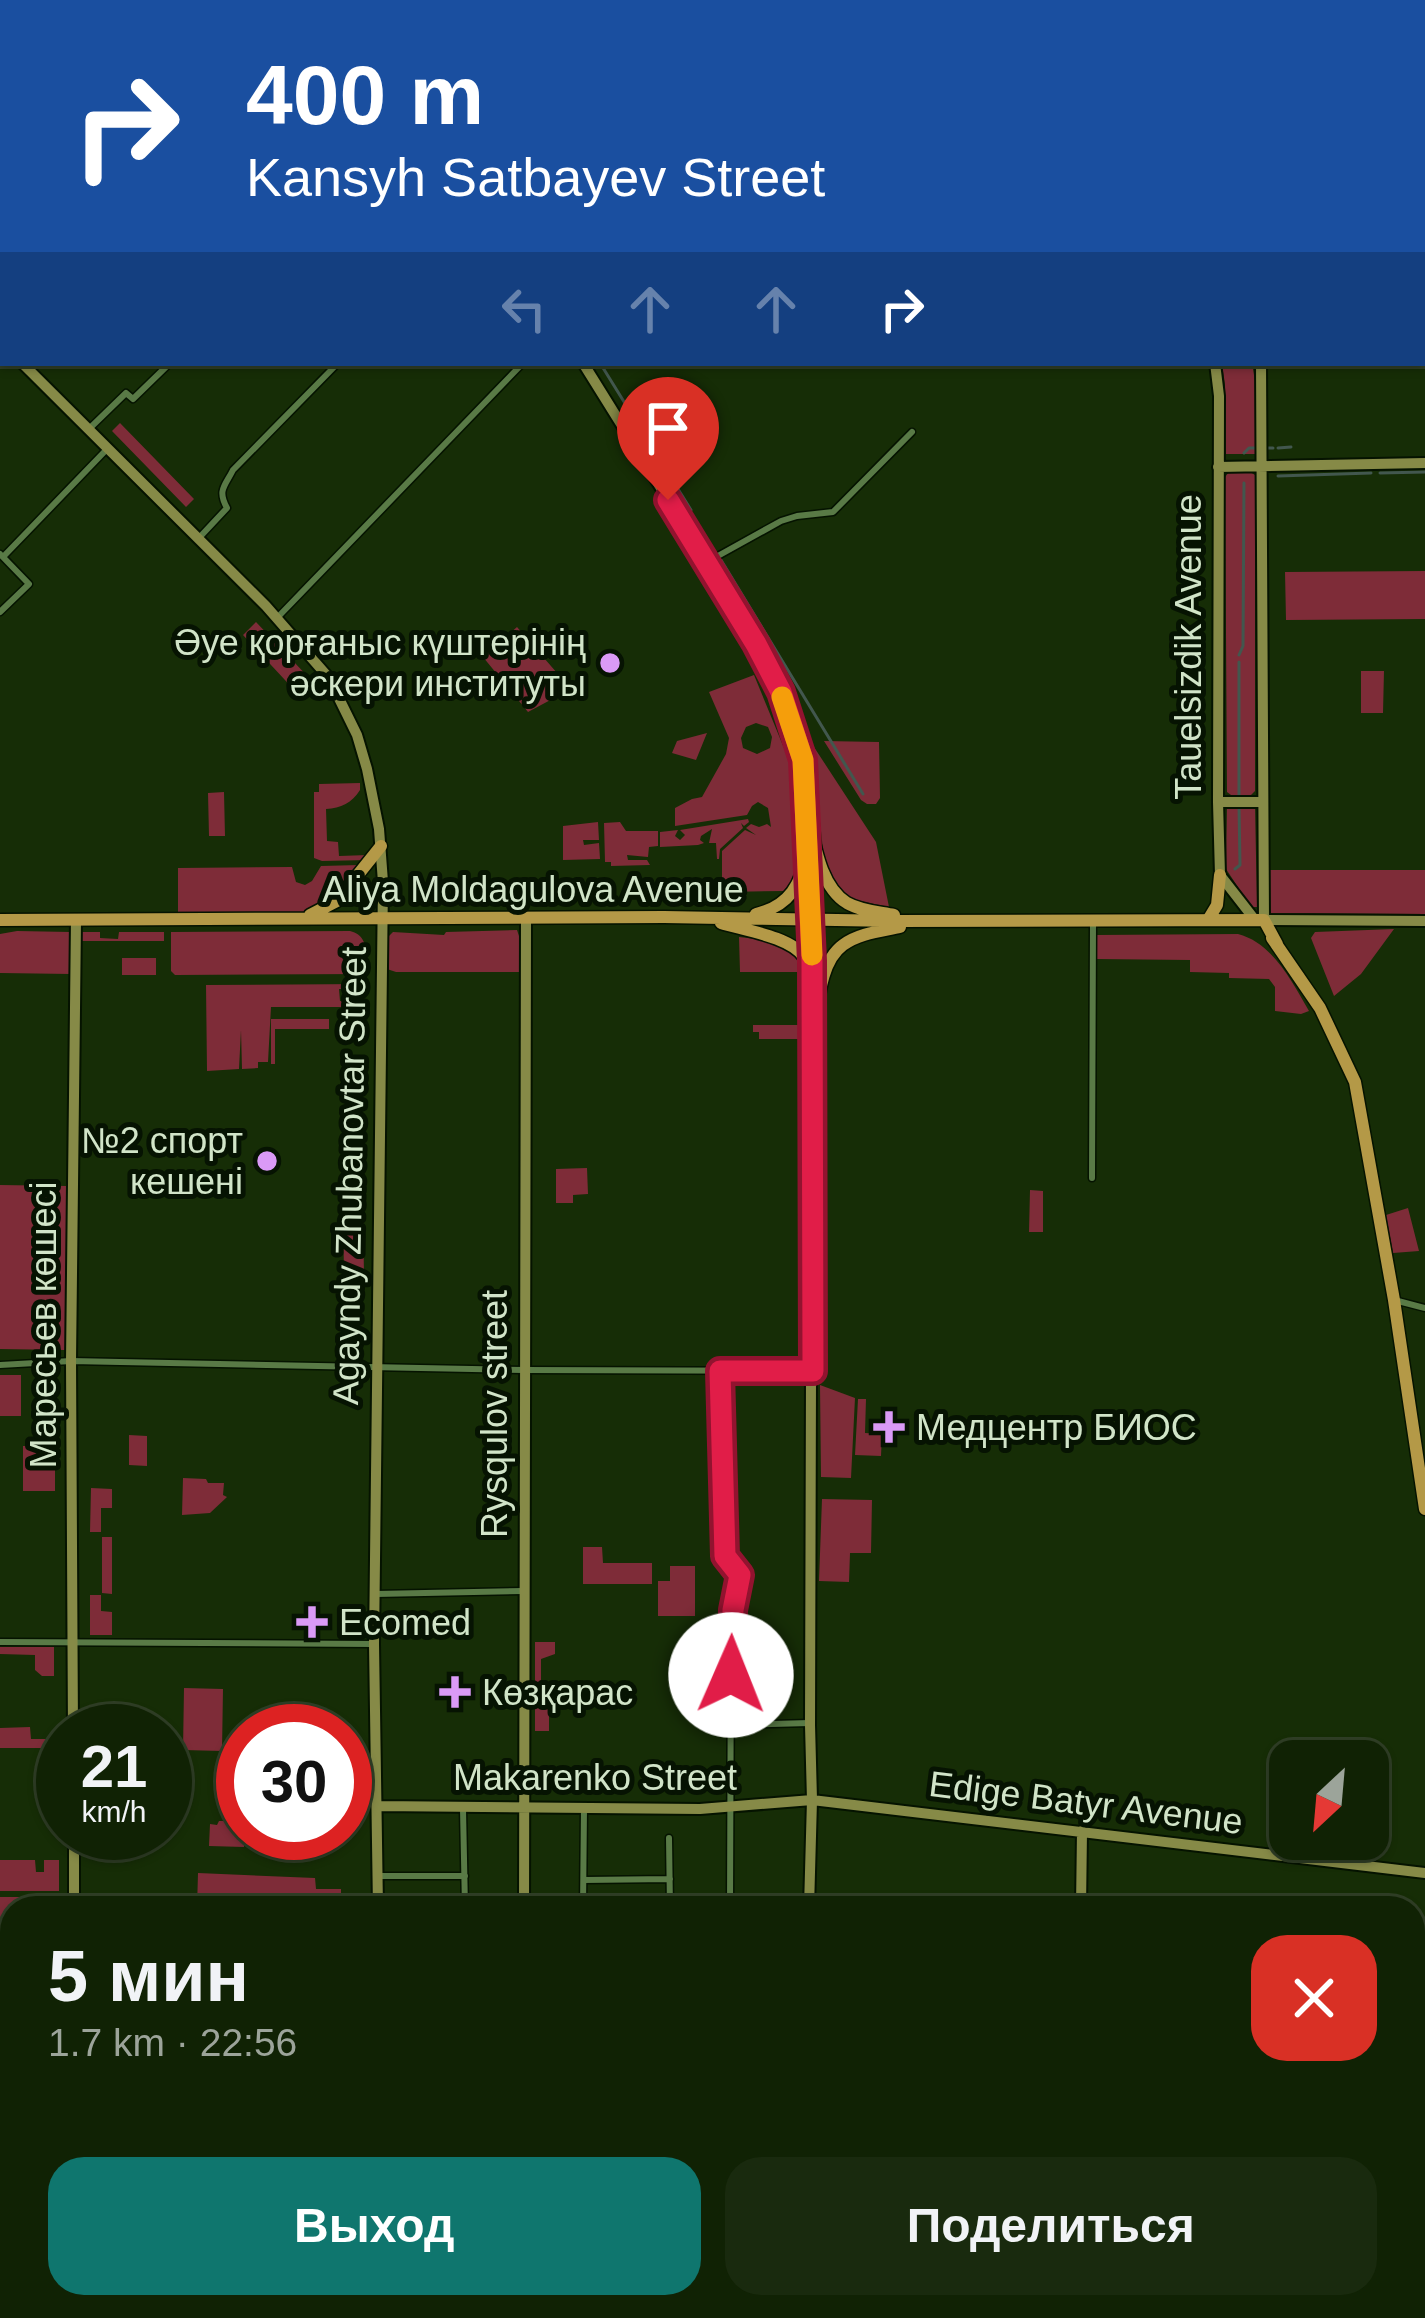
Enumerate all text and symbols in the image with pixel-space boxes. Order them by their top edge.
icon: right [48,48,204,204]
text: 400 m [246,48,484,142]
text: Kansyh Satbayev Street [246,147,825,207]
icon: left [491,276,557,342]
icon: ahead [617,276,683,342]
icon: ahead [743,276,809,342]
icon: right [869,276,935,342]
pin [617,377,719,500]
icon: arrive [635,395,701,461]
street label: Tauelsizdik Avenue [1168,494,1209,800]
place label: Әуе қорғаныс күштерінің әскери институты [174,622,586,704]
marker: Әуе қорғаныс күштерінің әскери институты [597,650,623,676]
street label: Aliya Moldagulova Avenue [322,869,744,910]
street label: Agayndy Zhubanovtar Street [325,947,374,1405]
place label: №2 спорт кешені [81,1120,243,1202]
marker: №2 спорт кешені [254,1148,280,1174]
street label: Маресьев көшесі [23,1181,64,1469]
street label: Rysqulov street [474,1290,515,1538]
place label: Медцентр БИОС [916,1407,1197,1448]
marker: Медцентр БИОС [873,1411,905,1443]
place label: Ecomed [339,1602,471,1643]
marker: Ecomed [296,1606,328,1638]
position arrow [668,1612,794,1738]
place label: Көзқарас [482,1672,633,1713]
marker: Көзқарас [439,1676,471,1708]
speed limit sign: 30 [216,1704,372,1860]
text: 21 [81,1733,147,1800]
north arrow [1269,1740,1389,1860]
map controls [1269,1740,1389,1860]
street label: Makarenko Street [453,1757,737,1798]
street label: Edige Batyr Avenue [927,1763,1245,1842]
text: km/h [81,1795,147,1828]
button: close [1251,1935,1377,2061]
text: 5 мин [48,1936,249,2016]
text: 1.7 km · 22:56 [48,2021,297,2064]
button: Выход [48,2157,701,2295]
button: Поделиться [725,2157,1377,2295]

